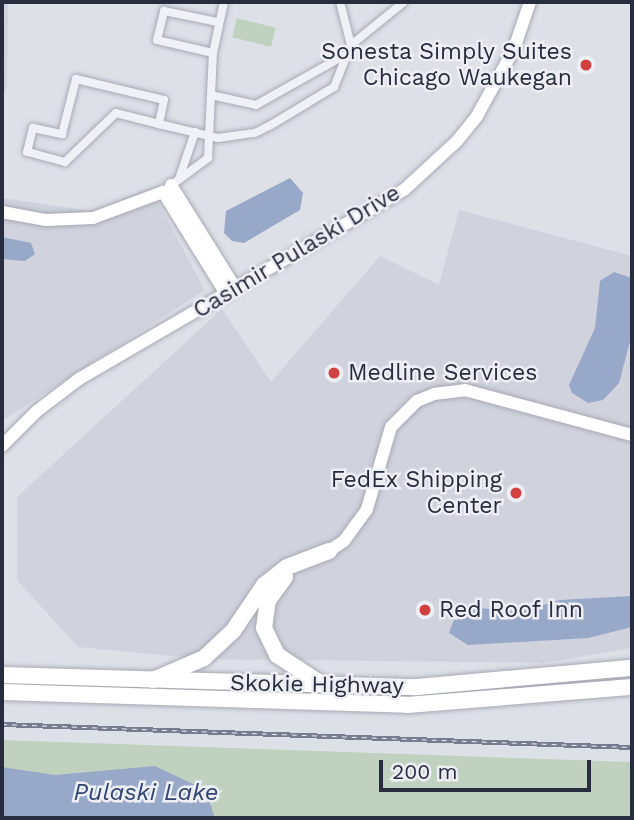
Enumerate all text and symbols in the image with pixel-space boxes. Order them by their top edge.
place label: Sonesta Simply Suites Chicago Waukegan [320,38,572,92]
marker: Sonesta Simply Suites Chicago Waukegan [578,57,594,73]
street label: Casimir Pulaski Drive [188,179,406,325]
place label: Medline Services [348,359,537,387]
marker: Medline Services [326,365,342,381]
place label: FedEx Shipping Center [330,466,502,520]
marker: FedEx Shipping Center [508,485,524,501]
place label: Red Roof Inn [439,596,584,624]
marker: Red Roof Inn [417,602,433,618]
street label: Skokie Highway [230,670,404,700]
scale bar [382,746,594,790]
text: 200 m [392,759,458,784]
water label: Pulaski Lake [73,779,219,807]

